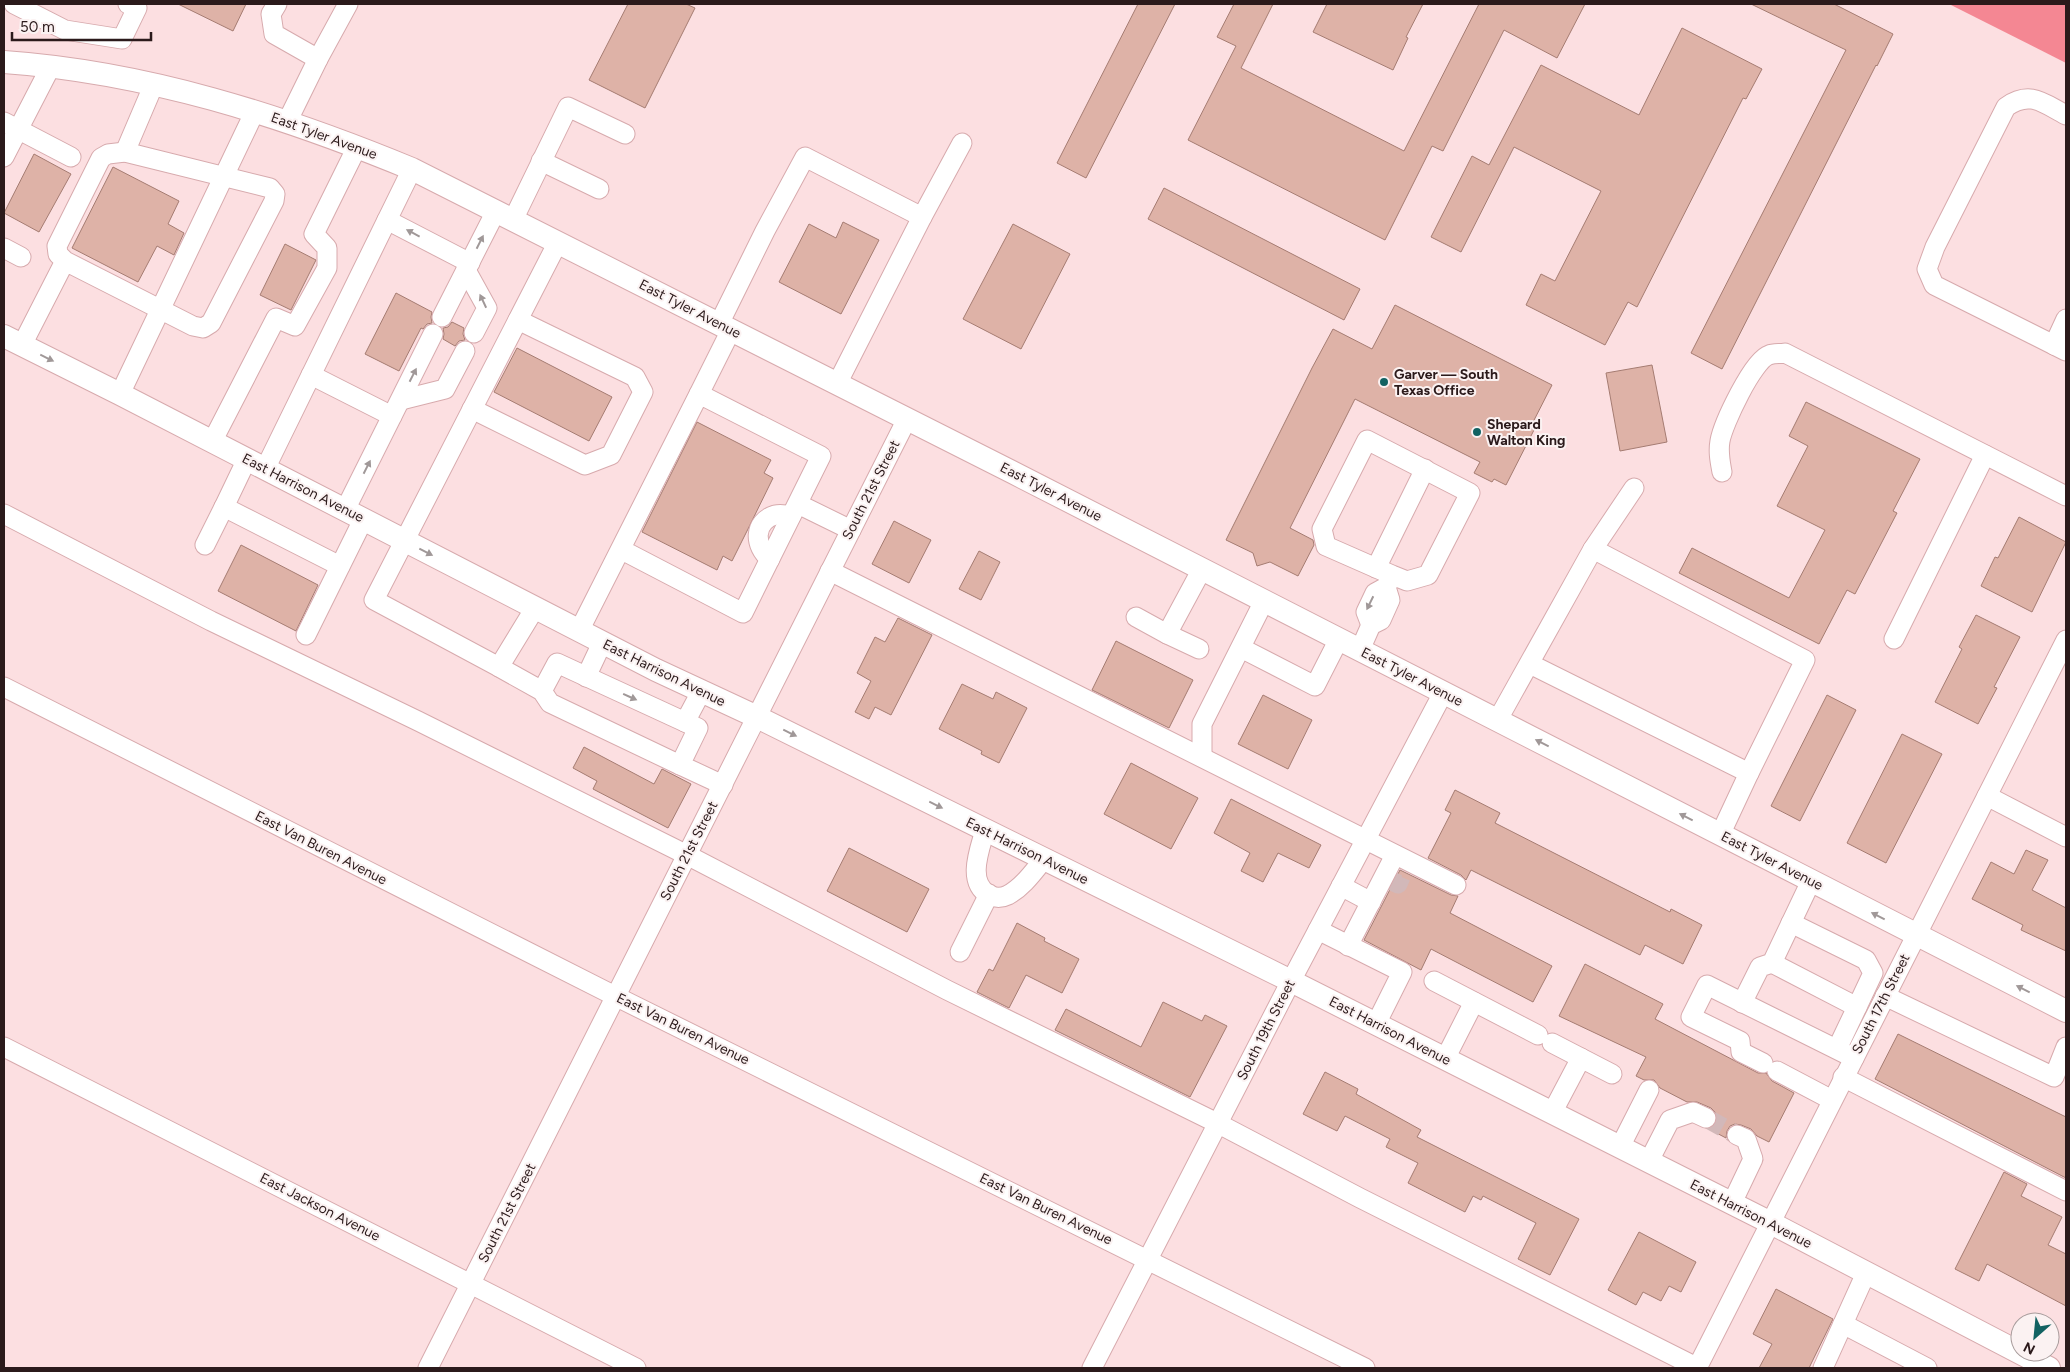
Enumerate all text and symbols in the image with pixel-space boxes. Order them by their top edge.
scale bar [12,10,151,42]
text: 50 m [20,18,55,36]
street label: East Tyler Avenue [269,109,380,163]
one-way arrow [405,229,420,237]
one-way arrow [476,235,484,249]
street label: East Tyler Avenue [636,276,744,342]
one-way arrow [478,294,487,309]
one-way arrow [40,354,55,362]
place label: Garver — South Texas Office [1394,366,1498,399]
one-way arrow [409,368,417,383]
marker: Garver — South Texas Office [1378,376,1390,388]
place label: Shepard Walton King [1487,416,1565,449]
marker: Shepard Walton King [1471,426,1483,438]
street label: South 21st Street [839,438,903,542]
street label: East Harrison Avenue [239,450,367,526]
one-way arrow [363,459,371,474]
street label: East Tyler Avenue [997,459,1105,525]
one-way arrow [419,548,433,556]
one-way arrow [1366,596,1374,610]
street label: East Harrison Avenue [600,636,728,710]
street label: East Tyler Avenue [1358,644,1466,710]
one-way arrow [623,694,637,702]
one-way arrow [783,729,798,737]
one-way arrow [1535,739,1549,747]
street label: South 21st Street [657,799,721,903]
one-way arrow [929,801,943,809]
street label: East Van Buren Avenue [252,807,390,889]
one-way arrow [1679,813,1694,822]
street label: East Harrison Avenue [963,814,1091,888]
street label: East Tyler Avenue [1718,828,1826,894]
one-way arrow [1870,912,1885,920]
street label: South 17th Street [1848,951,1914,1057]
street label: South 19th Street [1233,977,1299,1083]
one-way arrow [2016,985,2030,993]
street label: East Van Buren Avenue [614,989,752,1069]
street label: East Harrison Avenue [1326,993,1454,1069]
street label: South 21st Street [475,1161,539,1265]
street label: East Jackson Avenue [257,1169,383,1245]
street label: East Van Buren Avenue [977,1169,1115,1249]
street label: East Harrison Avenue [1687,1176,1815,1252]
north arrow [2010,1312,2060,1362]
text: N [2021,1338,2038,1358]

